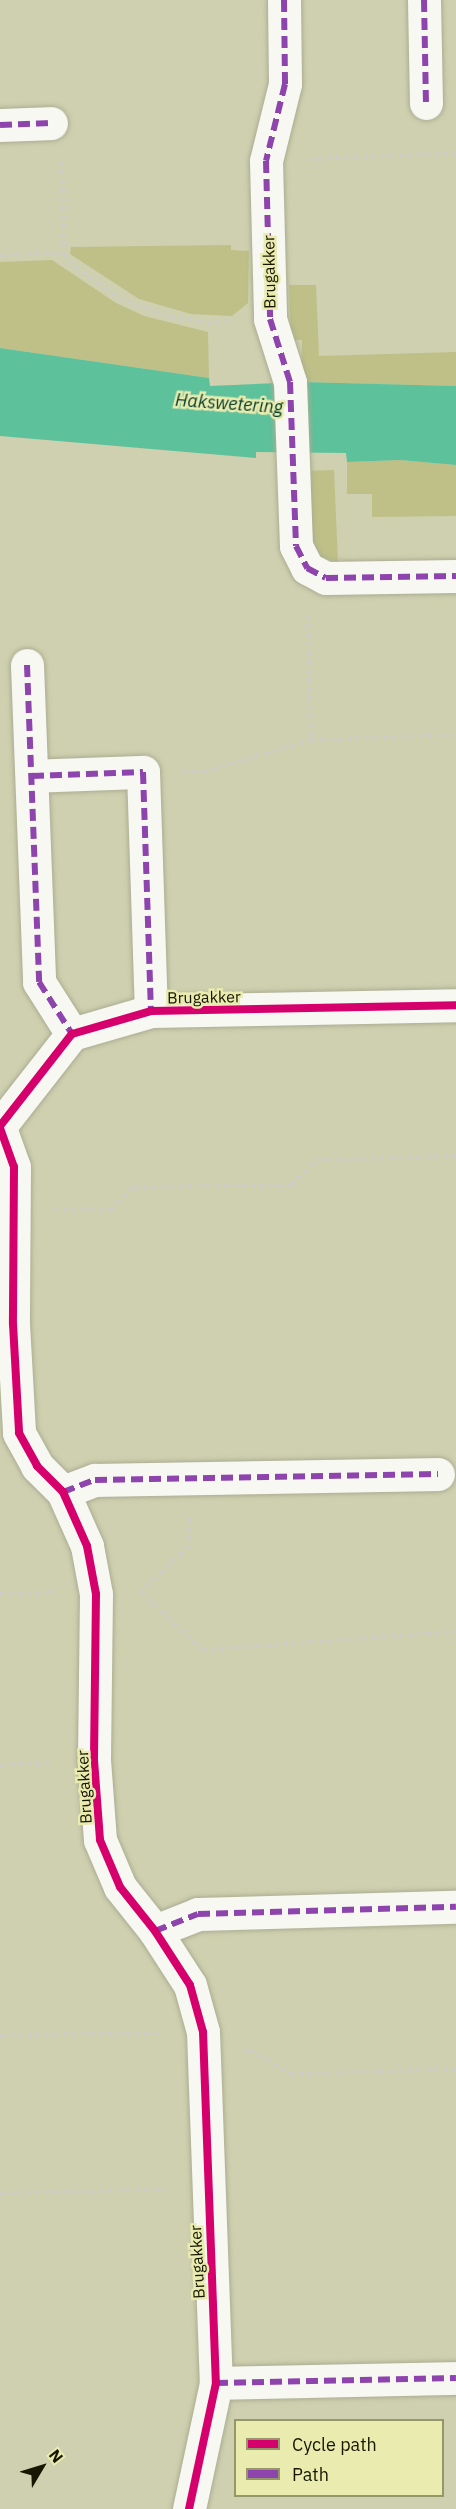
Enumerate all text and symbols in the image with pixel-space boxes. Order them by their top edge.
street label: Brugakker [259,235,279,309]
water label: Hakswetering [174,389,284,419]
street label: Brugakker [167,987,241,1007]
street label: Brugakker [72,1750,96,1824]
street label: Brugakker [185,2225,209,2299]
legend [234,2419,444,2497]
text: Cycle path [292,2433,377,2456]
north arrow [12,2437,72,2497]
text: N [45,2445,68,2467]
text: Path [292,2463,329,2486]

